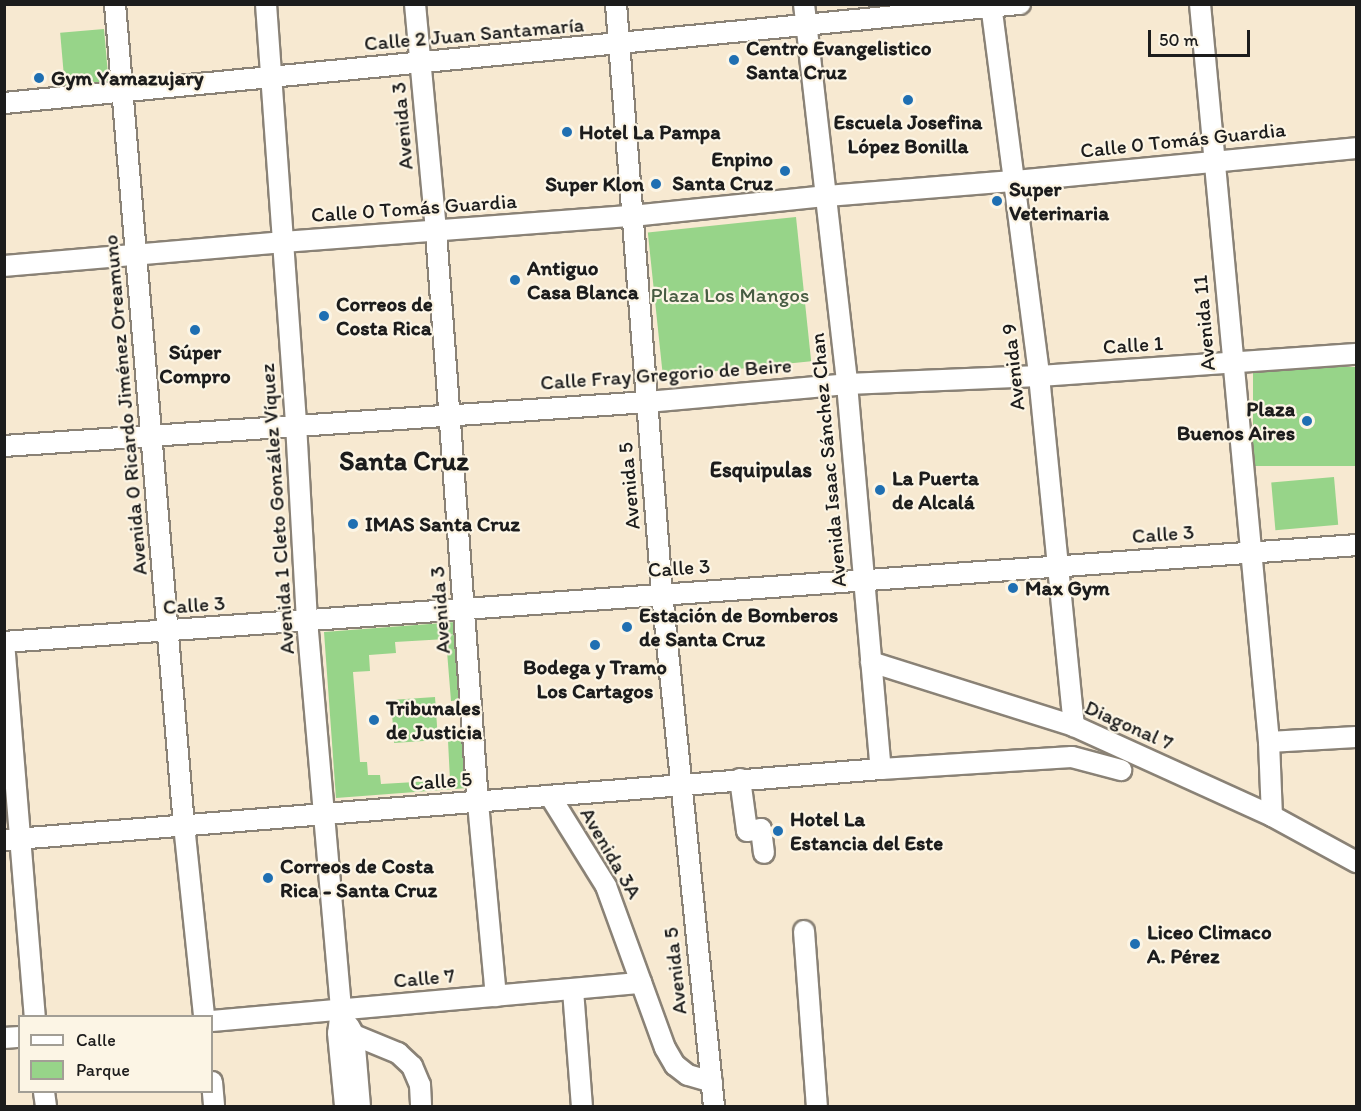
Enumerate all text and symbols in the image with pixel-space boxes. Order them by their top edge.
street label: Calle 2 Juan Santamaría [363,12,585,56]
scale bar [1151,18,1253,56]
text: 50 m [1159,29,1199,51]
place label: Centro Evangelistico Santa Cruz [746,35,931,85]
marker: Centro Evangelistico Santa Cruz [727,53,741,67]
place label: Gym Yamazujary [51,65,202,91]
marker: Gym Yamazujary [32,71,46,85]
street label: Avenida 3 [386,81,418,171]
marker: Escuela Josefina López Bonilla [901,93,915,107]
place label: Escuela Josefina López Bonilla [834,109,982,159]
street label: Calle 0 Tomás Guardia [1080,117,1286,163]
place label: Hotel La Pampa [579,119,720,145]
marker: Hotel La Pampa [560,125,574,139]
place label: Enpino Santa Cruz [673,146,773,196]
marker: Enpino Santa Cruz [778,164,792,178]
place label: Super Klon [546,171,644,197]
place label: Super Veterinaria [1009,176,1109,226]
marker: Super Klon [649,177,663,191]
street label: Calle 0 Tomás Guardia [311,188,517,228]
marker: Super Veterinaria [990,194,1004,208]
street label: Avenida 0 Ricardo Jiménez Oreamuno [98,234,152,576]
place label: Antiguo Casa Blanca [527,255,638,305]
marker: Antiguo Casa Blanca [508,273,522,287]
street label: Avenida 11 [1187,274,1221,372]
park label: Plaza Los Mangos [650,282,810,308]
place label: Correos de Costa Rica [336,291,433,341]
marker: Correos de Costa Rica [317,309,331,323]
street label: Avenida 9 [996,322,1030,412]
marker: Súper Compro [188,323,202,337]
street label: Calle 1 [1102,330,1164,360]
street label: Avenida Isaac Sánchez Chan [804,331,852,589]
place label: Súper Compro [159,339,231,389]
street label: Calle Fray Gregorio de Beire [539,353,793,395]
street label: Avenida 1 Cleto González Víquez [254,363,300,655]
place label: Plaza Buenos Aires [1177,396,1295,446]
marker: Plaza Buenos Aires [1300,414,1314,428]
street label: Avenida 5 [613,441,645,531]
district label: Santa Cruz [339,445,469,477]
district label: Esquipulas [710,457,812,483]
place label: La Puerta de Alcalá [892,465,979,515]
marker: La Puerta de Alcalá [873,483,887,497]
place label: IMAS Santa Cruz [365,511,520,537]
marker: IMAS Santa Cruz [346,517,360,531]
street label: Calle 3 [1131,519,1195,549]
street label: Calle 3 [647,553,711,583]
street label: Avenida 3 [424,565,456,655]
place label: Max Gym [1025,575,1109,601]
marker: Max Gym [1006,581,1020,595]
street label: Calle 3 [162,590,226,620]
place label: Estación de Bomberos de Santa Cruz [639,602,839,652]
marker: Estación de Bomberos de Santa Cruz [620,620,634,634]
marker: Bodega y Tramo Los Cartagos [588,638,602,652]
place label: Bodega y Tramo Los Cartagos [523,654,667,704]
street label: Diagonal 7 [1081,694,1177,756]
place label: Tribunales de Justicia [386,695,483,745]
marker: Tribunales de Justicia [367,713,381,727]
street label: Calle 5 [409,766,473,796]
street label: Avenida 3A [575,803,647,903]
place label: Hotel La Estancia del Este [790,806,943,856]
marker: Hotel La Estancia del Este [771,824,785,838]
place label: Correos de Costa Rica - Santa Cruz [280,853,436,903]
marker: Correos de Costa Rica - Santa Cruz [261,871,275,885]
place label: Liceo Climaco A. Pérez [1147,919,1271,969]
street label: Avenida 5 [658,926,692,1016]
marker: Liceo Climaco A. Pérez [1128,937,1142,951]
street label: Calle 7 [392,963,456,993]
legend [18,1015,213,1093]
text: Calle [76,1029,116,1051]
text: Parque [76,1059,130,1081]

